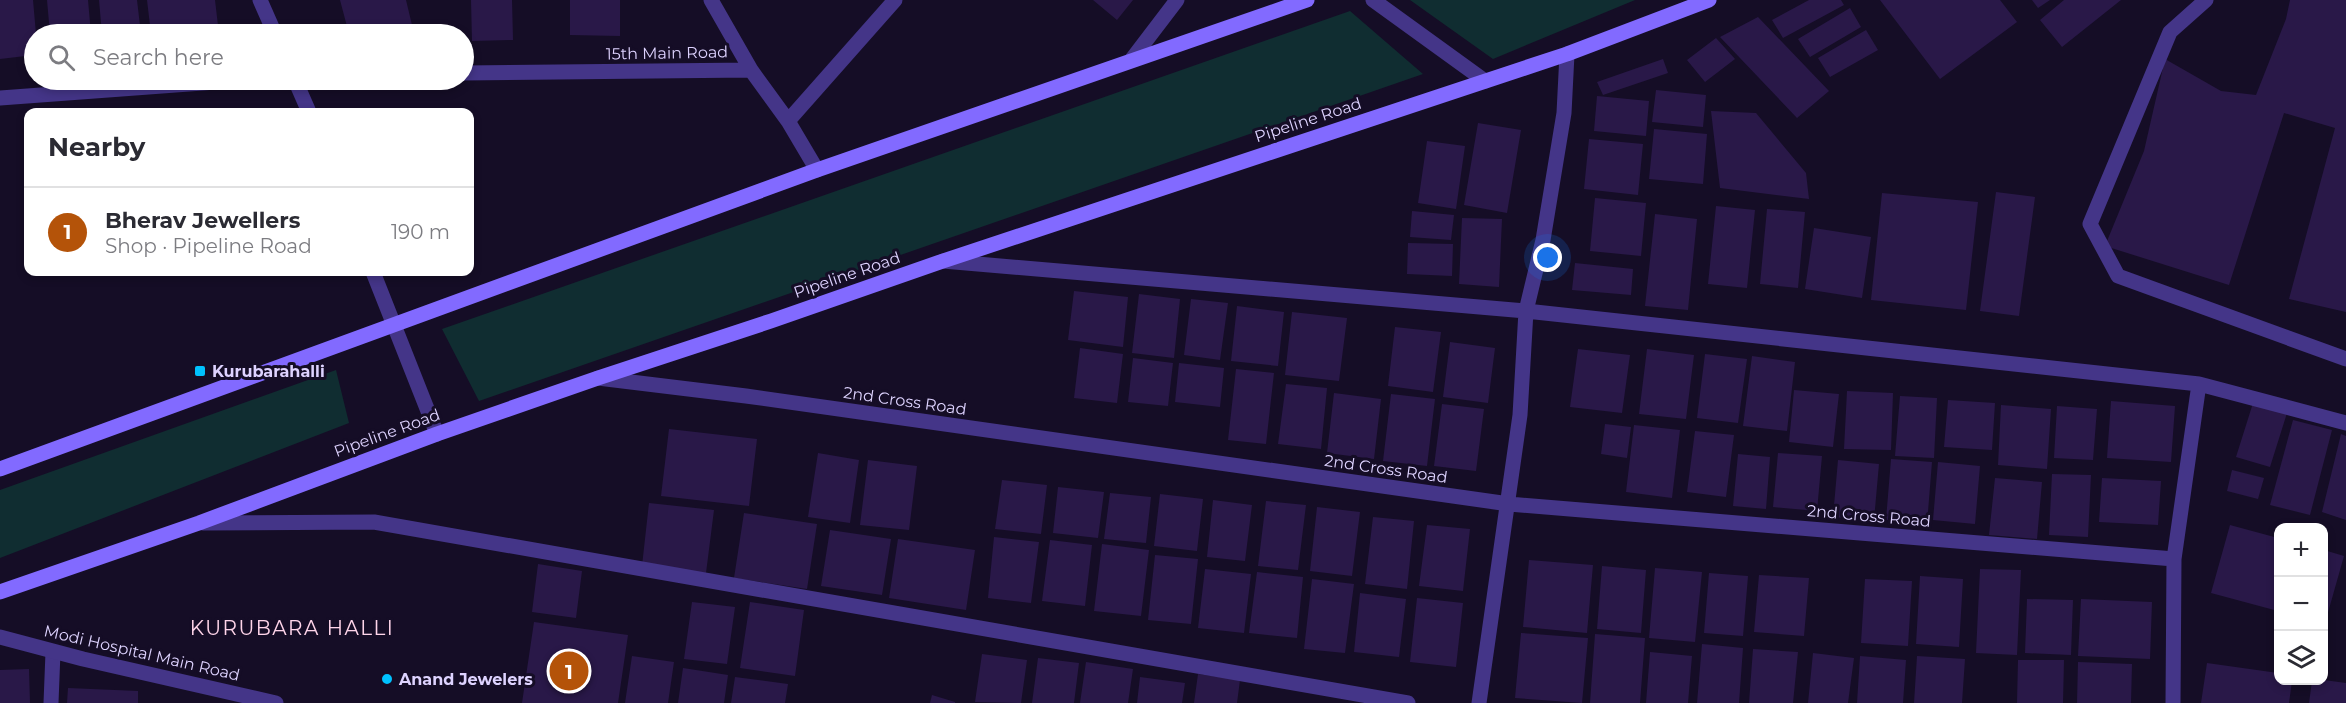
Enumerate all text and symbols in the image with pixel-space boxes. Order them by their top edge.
search box [24,24,474,90]
icon: search [45,41,78,74]
street label: 15th Main Road [606,42,728,64]
text: Search here [93,44,224,71]
street label: Pipeline Road [1252,94,1364,146]
text: Nearby [48,131,145,163]
text: Bherav Jewellers [105,207,300,234]
text: 1 [64,220,71,244]
text: 190 m [391,220,450,244]
text: Shop · Pipeline Road [105,234,312,258]
your location [1533,243,1562,272]
street label: Pipeline Road [791,248,903,302]
place label: Kurubarahalli [212,362,325,381]
marker: Kurubarahalli [193,364,207,378]
street label: 2nd Cross Road [842,383,968,419]
street label: Pipeline Road [331,405,443,461]
street label: 2nd Cross Road [1323,451,1449,487]
street label: 2nd Cross Road [1806,501,1932,531]
map controls [2274,523,2328,685]
button: + [2274,523,2328,577]
button: − [2274,577,2328,631]
district label: KURUBARA HALLI [190,616,394,640]
street label: Modi Hospital Main Road [42,621,242,685]
button: layers [2274,631,2328,685]
pin: 1 [550,648,588,694]
place label: Anand Jewelers [398,670,533,689]
marker: Anand Jewelers [380,672,394,686]

